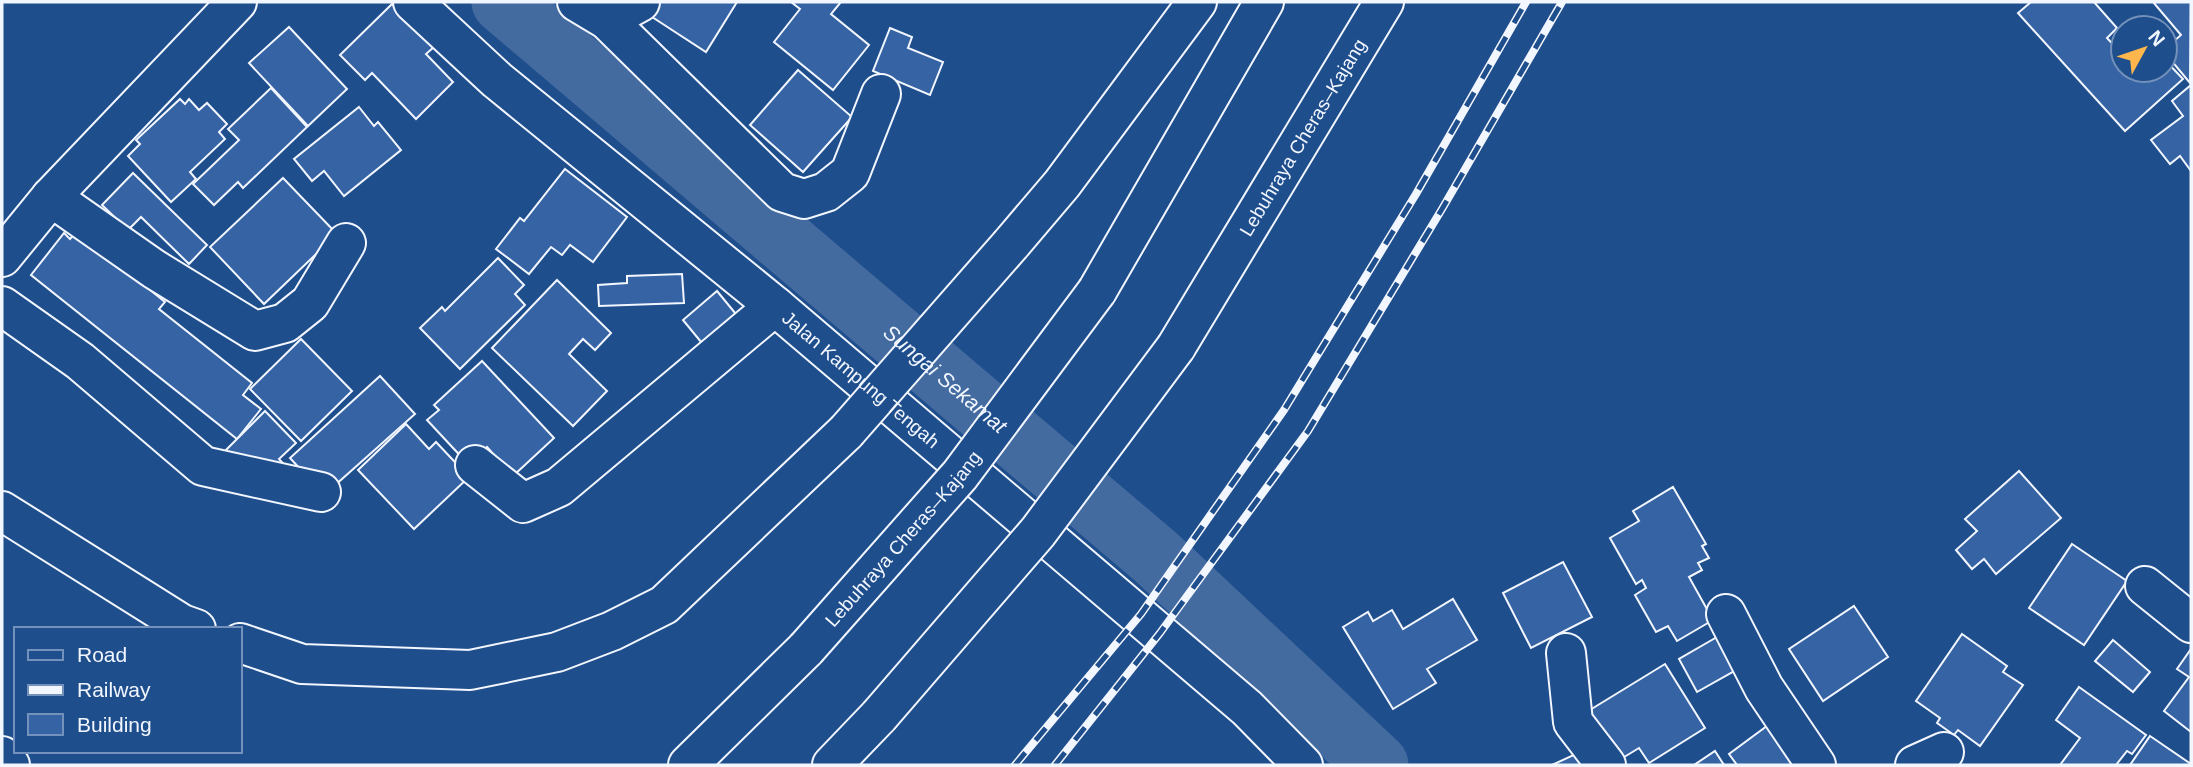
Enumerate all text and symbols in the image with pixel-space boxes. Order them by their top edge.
north arrow [2109,14,2179,84]
text: N [2144,26,2169,50]
street label: Lebuhraya Cheras–Kajang [1235,35,1370,239]
street label: Jalan Kampung Tengah [778,307,944,452]
water label: Sungai Sekamat [879,320,1013,438]
street label: Lebuhraya Cheras–Kajang [821,446,985,631]
legend [14,627,242,753]
text: Road [77,643,127,666]
text: Railway [77,678,151,701]
text: Building [77,713,152,736]

